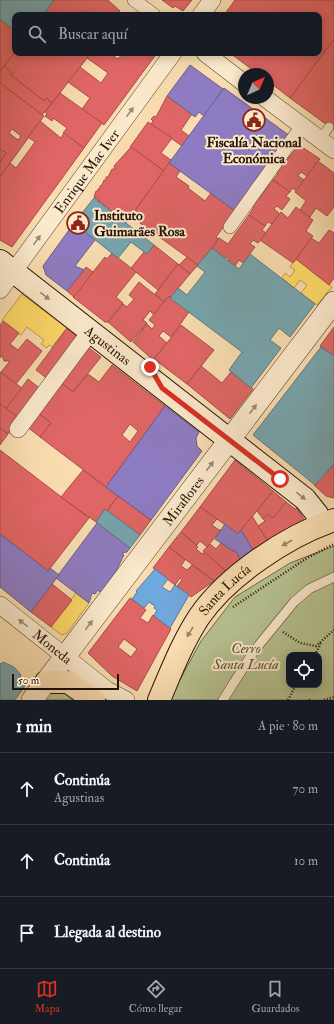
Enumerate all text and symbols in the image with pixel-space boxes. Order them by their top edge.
search box [12,12,322,56]
icon: search [26,23,48,45]
text: Buscar aquí [58,25,127,44]
north arrow [238,68,274,104]
one-way arrow [126,107,134,118]
public building icon: Fiscalía Nacional Económica [241,107,267,133]
street label: Enrique Mac Iver [51,126,124,217]
place label: Fiscalía Nacional Económica [206,134,302,167]
place label: Instituto Guimarães Rosa [94,207,186,240]
public building icon: Instituto Guimarães Rosa [65,210,91,236]
one-way arrow [33,235,41,245]
one-way arrow [39,291,50,300]
street label: Agustinas [80,322,134,369]
route end [141,358,159,376]
one-way arrow [249,404,257,415]
one-way arrow [206,460,214,471]
route start [271,470,289,488]
street label: Miraflores [159,473,208,529]
one-way arrow [296,492,307,501]
one-way arrow [281,539,293,546]
street label: Santa Lucía [195,560,255,619]
one-way arrow [18,619,29,627]
one-way arrow [84,619,93,630]
street label: Moneda [29,626,76,668]
one-way arrow [187,626,194,638]
park label: Cerro Santa Lucía [212,640,279,673]
map controls [286,652,322,688]
button: locate [286,652,322,688]
scale bar [12,672,119,691]
text: 50 m [18,674,39,687]
text: 1 min [16,716,52,737]
text: A pie · 80 m [258,718,318,734]
text: Continúa [54,771,110,790]
icon: ahead [16,778,38,800]
text: 70 m [293,781,318,797]
text: Agustinas [54,790,104,806]
icon: ahead [16,850,38,872]
text: Continúa [54,851,110,870]
text: 10 m [294,853,318,869]
icon: arrive [16,922,38,944]
text: Llegada al destino [54,923,161,942]
tab: Mapa [35,978,60,1015]
tab: Cómo llegar [129,978,182,1015]
tab: Guardados [252,978,299,1015]

